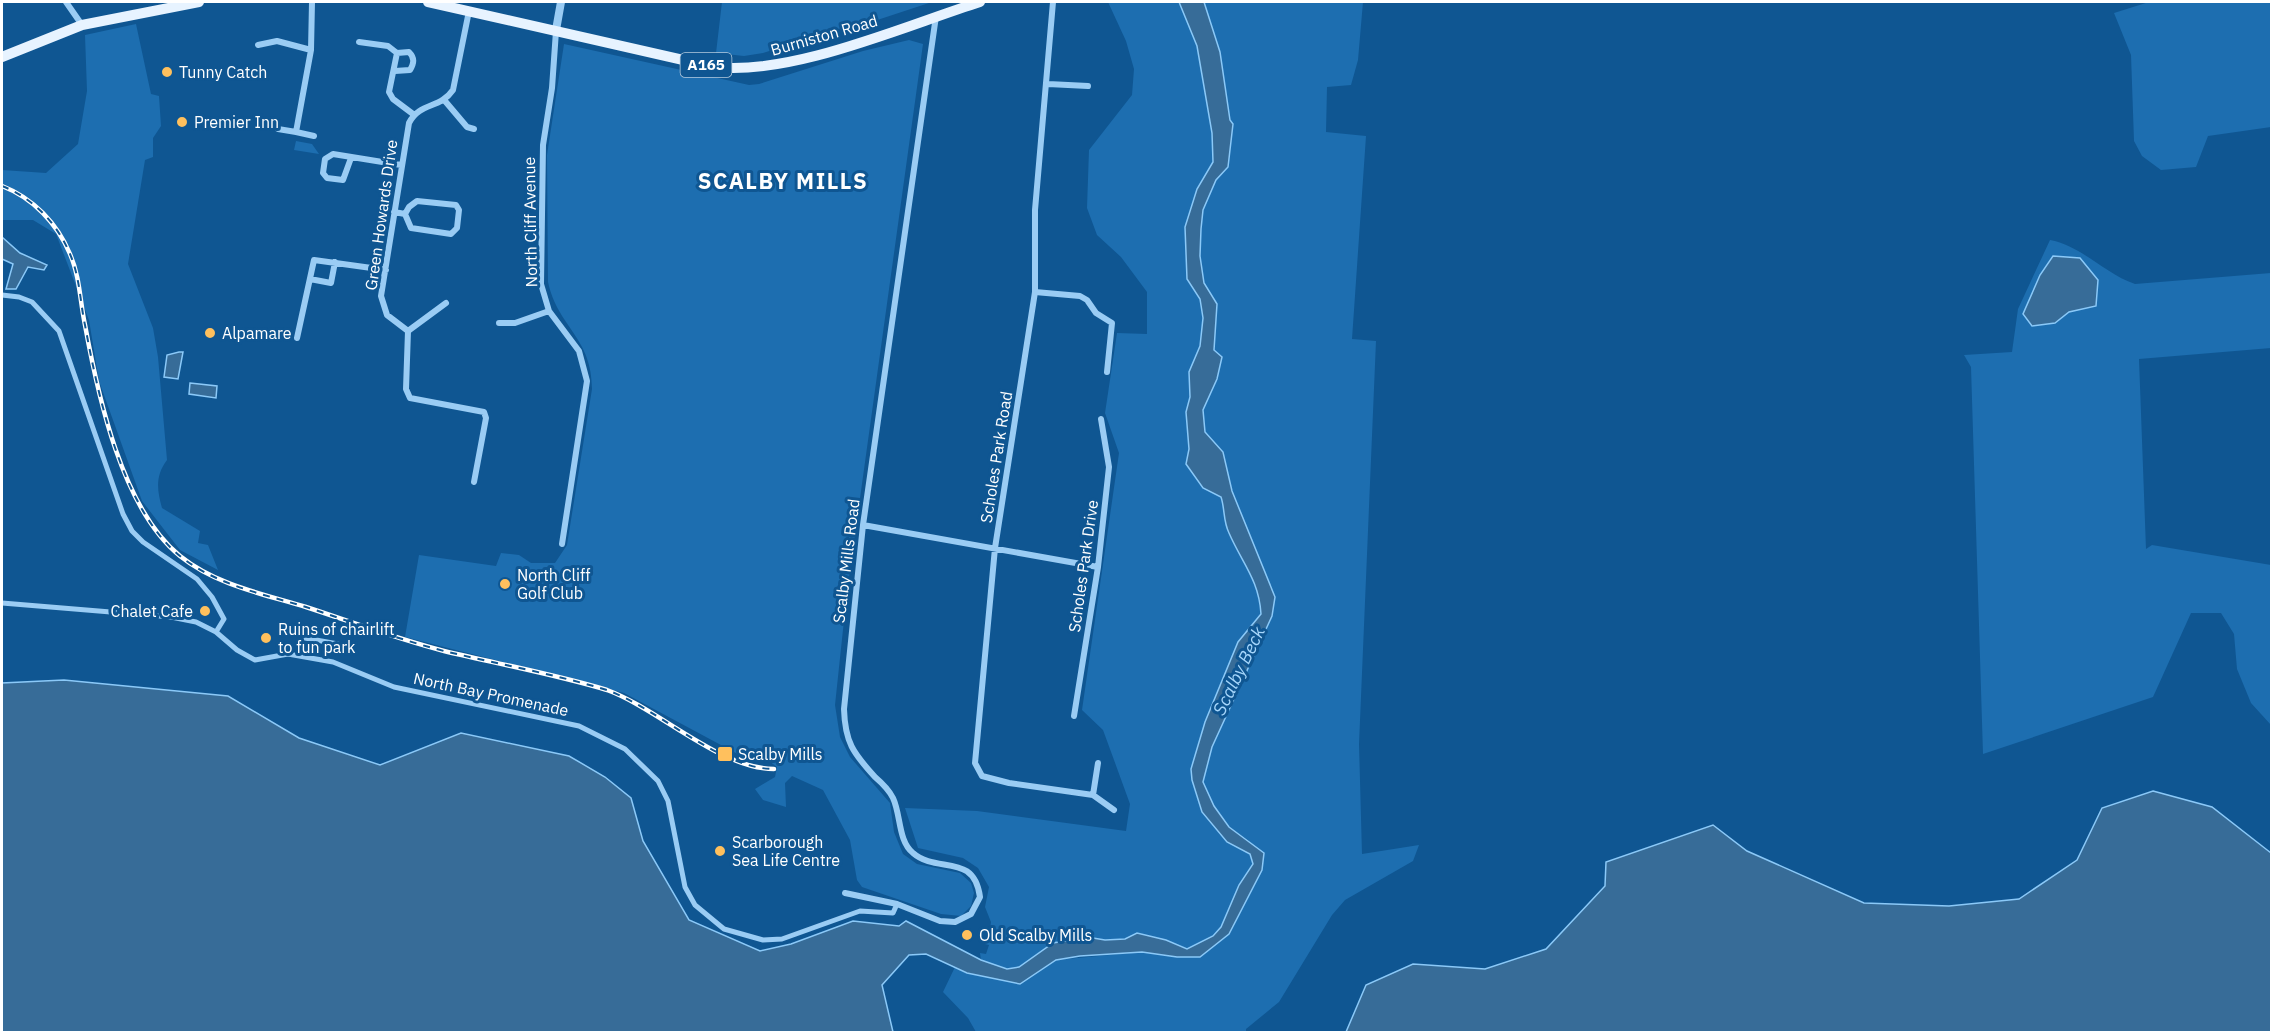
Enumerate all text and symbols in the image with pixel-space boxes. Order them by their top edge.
street label: Burniston Road [768,10,880,60]
road number: A165 [680,53,732,77]
place label: Tunny Catch [179,62,267,82]
marker: Tunny Catch [160,65,174,79]
place label: Premier Inn [194,112,279,132]
marker: Premier Inn [175,115,189,129]
street label: Green Howards Drive [361,138,402,292]
street label: North Cliff Avenue [519,156,541,287]
district label: SCALBY MILLS [698,166,868,195]
place label: Alpamare [222,323,292,343]
marker: Alpamare [203,326,217,340]
street label: Scholes Park Road [976,390,1016,524]
street label: Scalby Mills Road [828,498,864,624]
street label: Scholes Park Drive [1064,498,1102,633]
place label: North Cliff Golf Club [517,565,590,603]
marker: North Cliff Golf Club [498,577,512,591]
place label: Chalet Cafe [111,601,193,621]
marker: Chalet Cafe [198,604,212,618]
place label: Ruins of chairlift to fun park [278,619,395,657]
water label: Scalby Beck [1207,622,1270,719]
marker: Ruins of chairlift to fun park [259,631,273,645]
street label: North Bay Promenade [412,668,571,720]
place label: Scalby Mills [738,744,823,764]
marker: Scalby Mills [716,745,734,763]
place label: Scarborough Sea Life Centre [732,832,840,870]
marker: Scarborough Sea Life Centre [713,844,727,858]
place label: Old Scalby Mills [979,925,1092,945]
marker: Old Scalby Mills [960,928,974,942]

